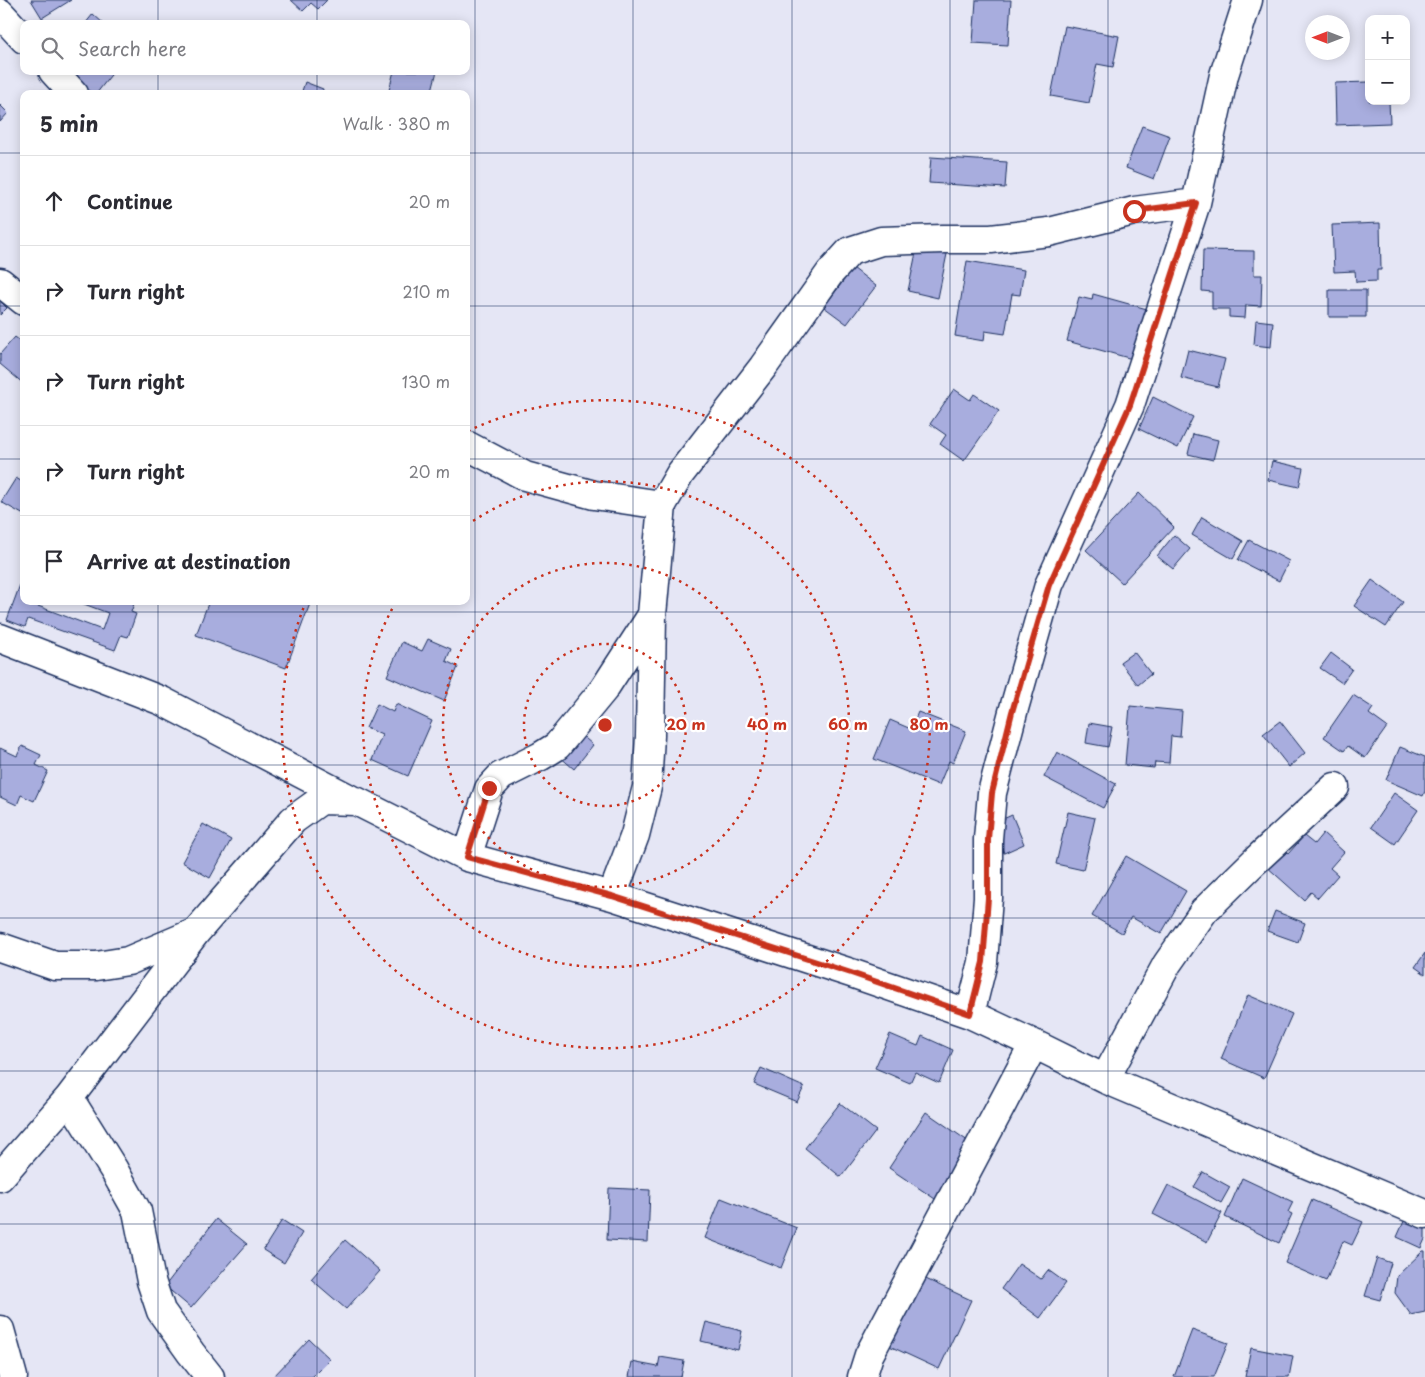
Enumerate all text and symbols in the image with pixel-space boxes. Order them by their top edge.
north arrow [1305,15,1350,60]
map controls [1365,15,1410,105]
button: + [1365,15,1410,60]
search box [20,20,470,75]
icon: search [38,34,66,62]
text: Search here [78,34,187,62]
button: − [1365,60,1410,105]
text: 5 min [40,107,98,139]
text: Walk · 380 m [343,111,450,135]
icon: ahead [40,187,68,215]
text: Continue [87,187,173,215]
text: 20 m [409,189,450,213]
route start [1123,200,1146,223]
icon: right [40,277,68,305]
text: Turn right [87,277,185,305]
text: 210 m [402,279,450,303]
icon: right [40,367,68,395]
text: Turn right [87,367,185,395]
text: 130 m [402,369,450,393]
icon: right [40,457,68,485]
text: Turn right [87,457,185,485]
text: 20 m [409,459,450,483]
icon: arrive [40,547,68,575]
text: Arrive at destination [87,547,291,575]
text: 20 m [667,712,705,735]
text: 40 m [747,712,787,735]
text: 60 m [828,712,868,735]
text: 80 m [909,712,949,735]
centre of rings [596,716,614,734]
route end [478,777,501,800]

